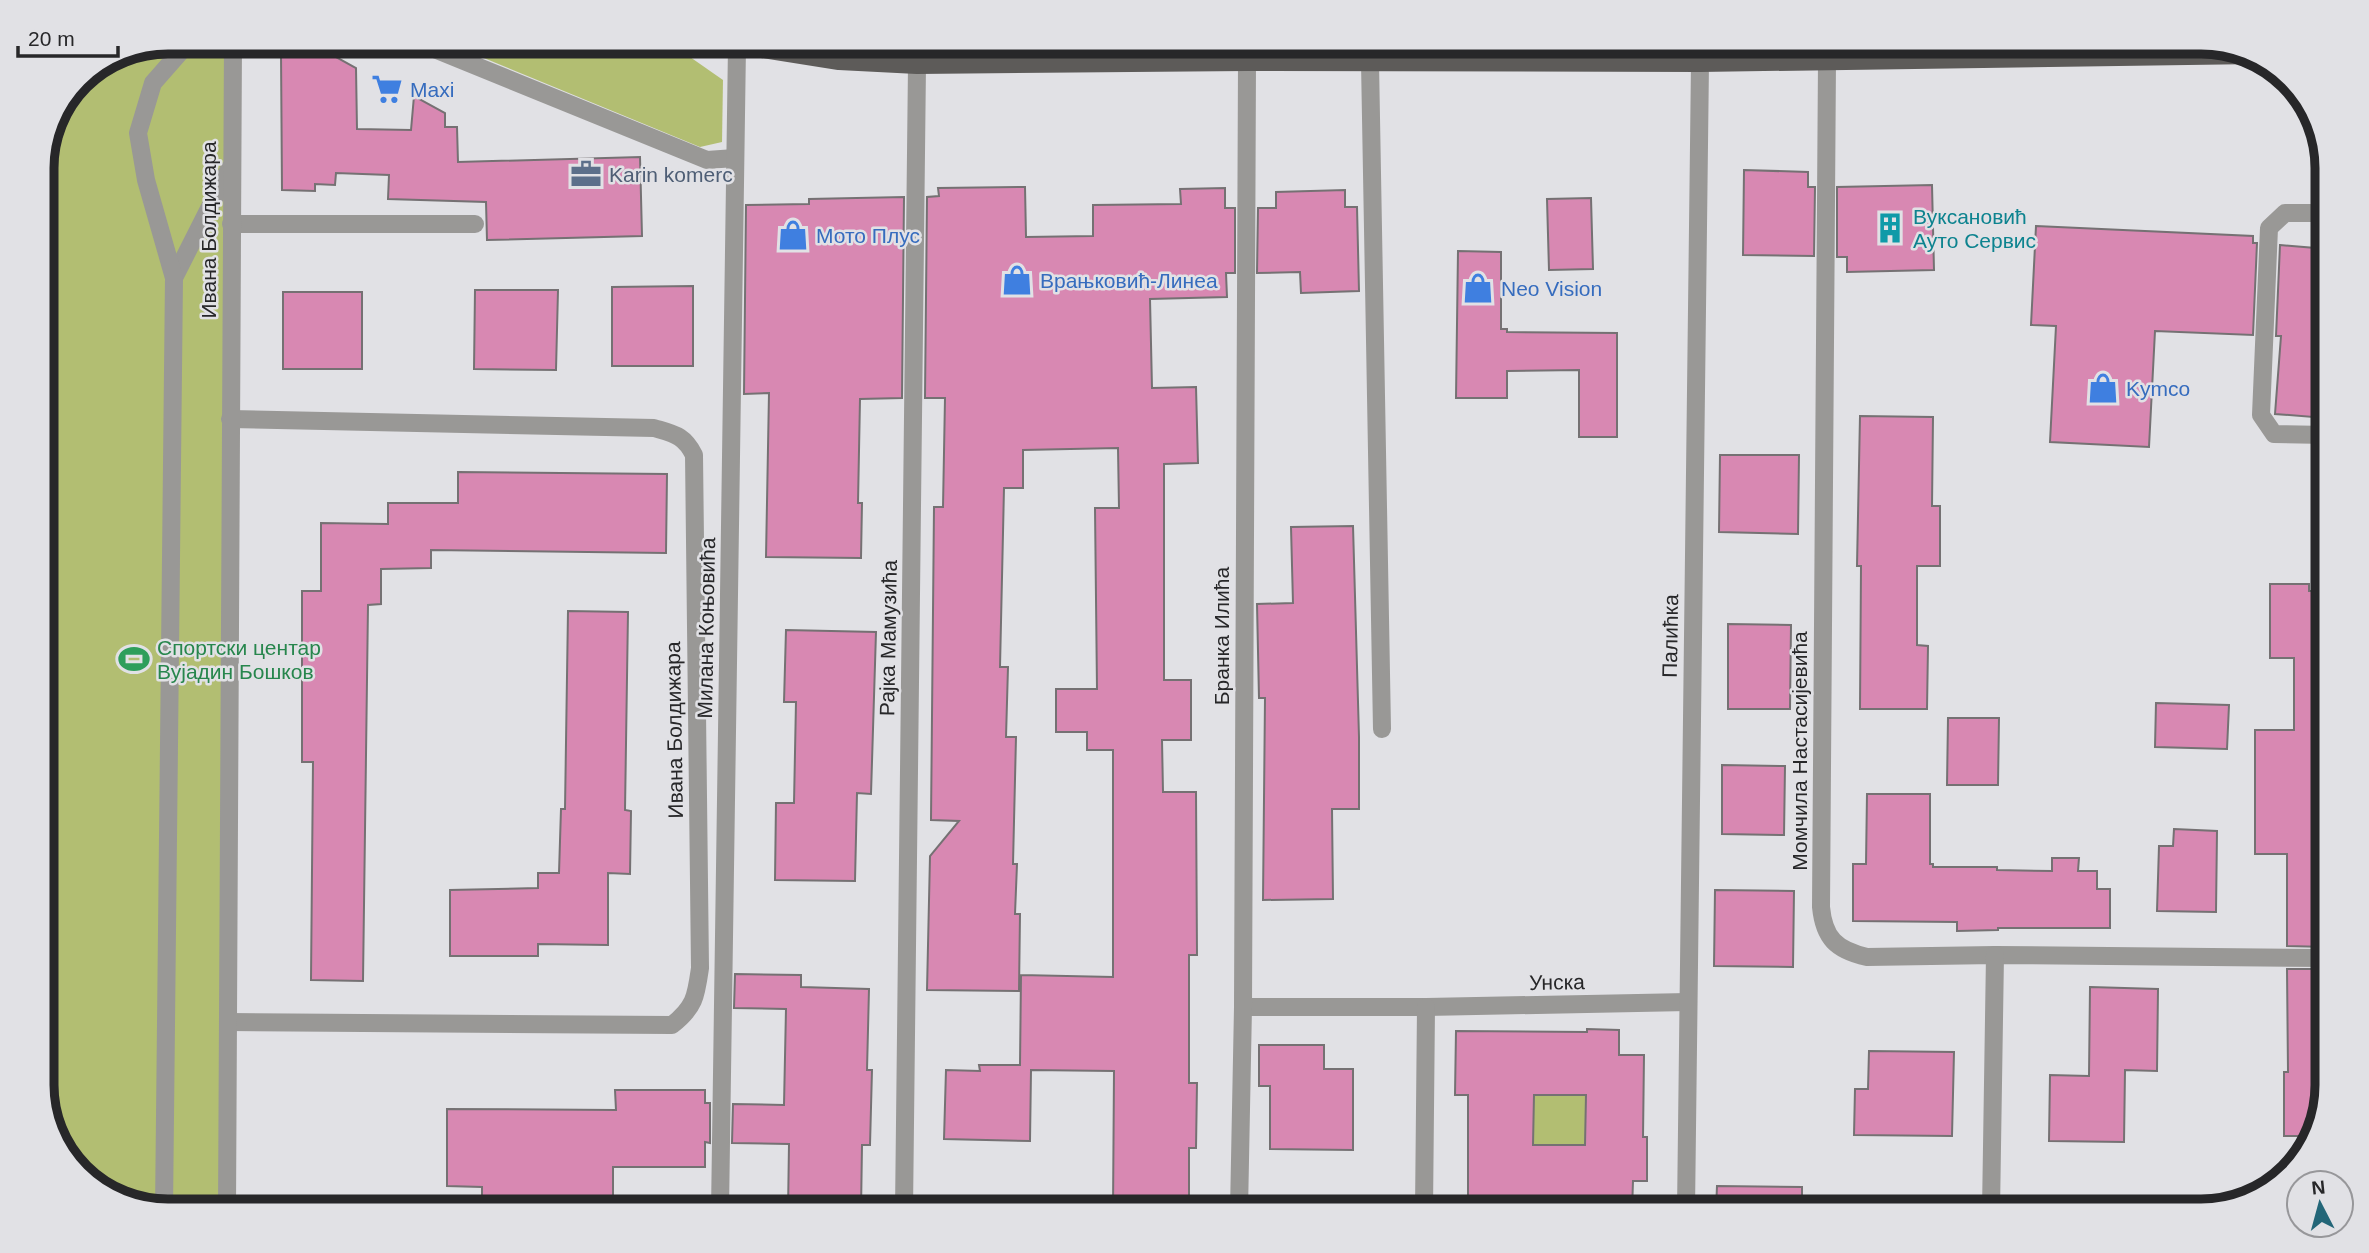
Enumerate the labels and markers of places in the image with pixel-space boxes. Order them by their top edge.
supermarket icon: Maxi [370,72,404,106]
place label: Maxi [410,78,454,101]
office icon: Karin komerc [569,157,603,191]
place label: Karin komerc [609,163,733,186]
place label: Вуксановић Ауто Сервис [1913,205,2036,252]
building icon: Вуксановић Ауто Сервис [1873,211,1907,245]
shop icon: Мото Плус [776,218,810,252]
place label: Мото Плус [816,224,920,247]
shop icon: Врањковић-Линеа [1000,263,1034,297]
place label: Врањковић-Линеа [1040,269,1218,292]
shop icon: Neo Vision [1461,271,1495,305]
place label: Neo Vision [1501,277,1602,300]
shop icon: Kymco [2086,371,2120,405]
place label: Kymco [2126,377,2190,400]
place label: Спортски центар Вујадин Бошков [157,636,321,683]
sports icon: Спортски центар Вујадин Бошков [117,642,151,676]

